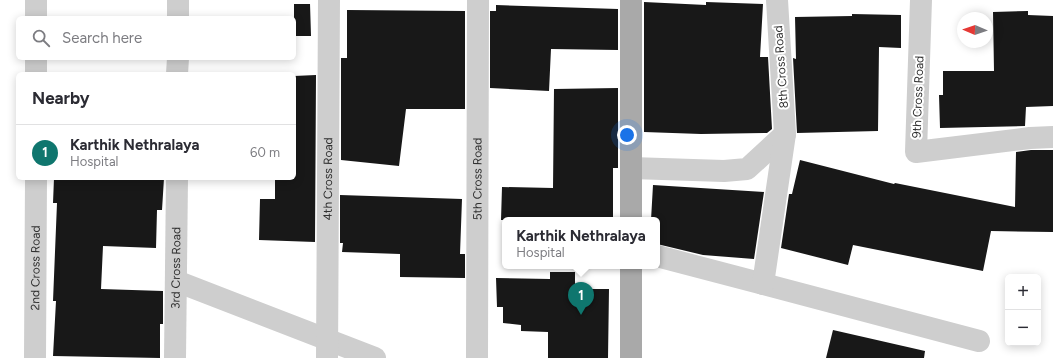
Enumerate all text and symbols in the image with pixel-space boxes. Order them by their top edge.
north arrow [957,12,993,48]
search box [16,16,296,60]
street label: 8th Cross Road [771,25,791,109]
icon: search [30,27,52,49]
text: Search here [62,29,142,47]
street label: 9th Cross Road [910,56,926,138]
text: Nearby [32,88,90,108]
your location [617,125,637,145]
text: Karthik Nethralaya [70,136,199,154]
street label: 4th Cross Road [321,137,335,221]
street label: 5th Cross Road [470,138,485,220]
text: 1 [42,145,48,160]
text: 60 m [250,145,280,160]
text: Hospital [70,154,118,169]
popup [502,217,660,269]
street label: 2nd Cross Road [28,225,43,311]
street label: 3rd Cross Road [169,227,183,309]
text: Karthik Nethralaya [516,227,646,245]
text: Hospital [516,245,565,260]
map controls [1005,274,1041,346]
button: + [1005,274,1041,310]
pin: 1 [568,282,594,315]
button: − [1005,310,1041,346]

